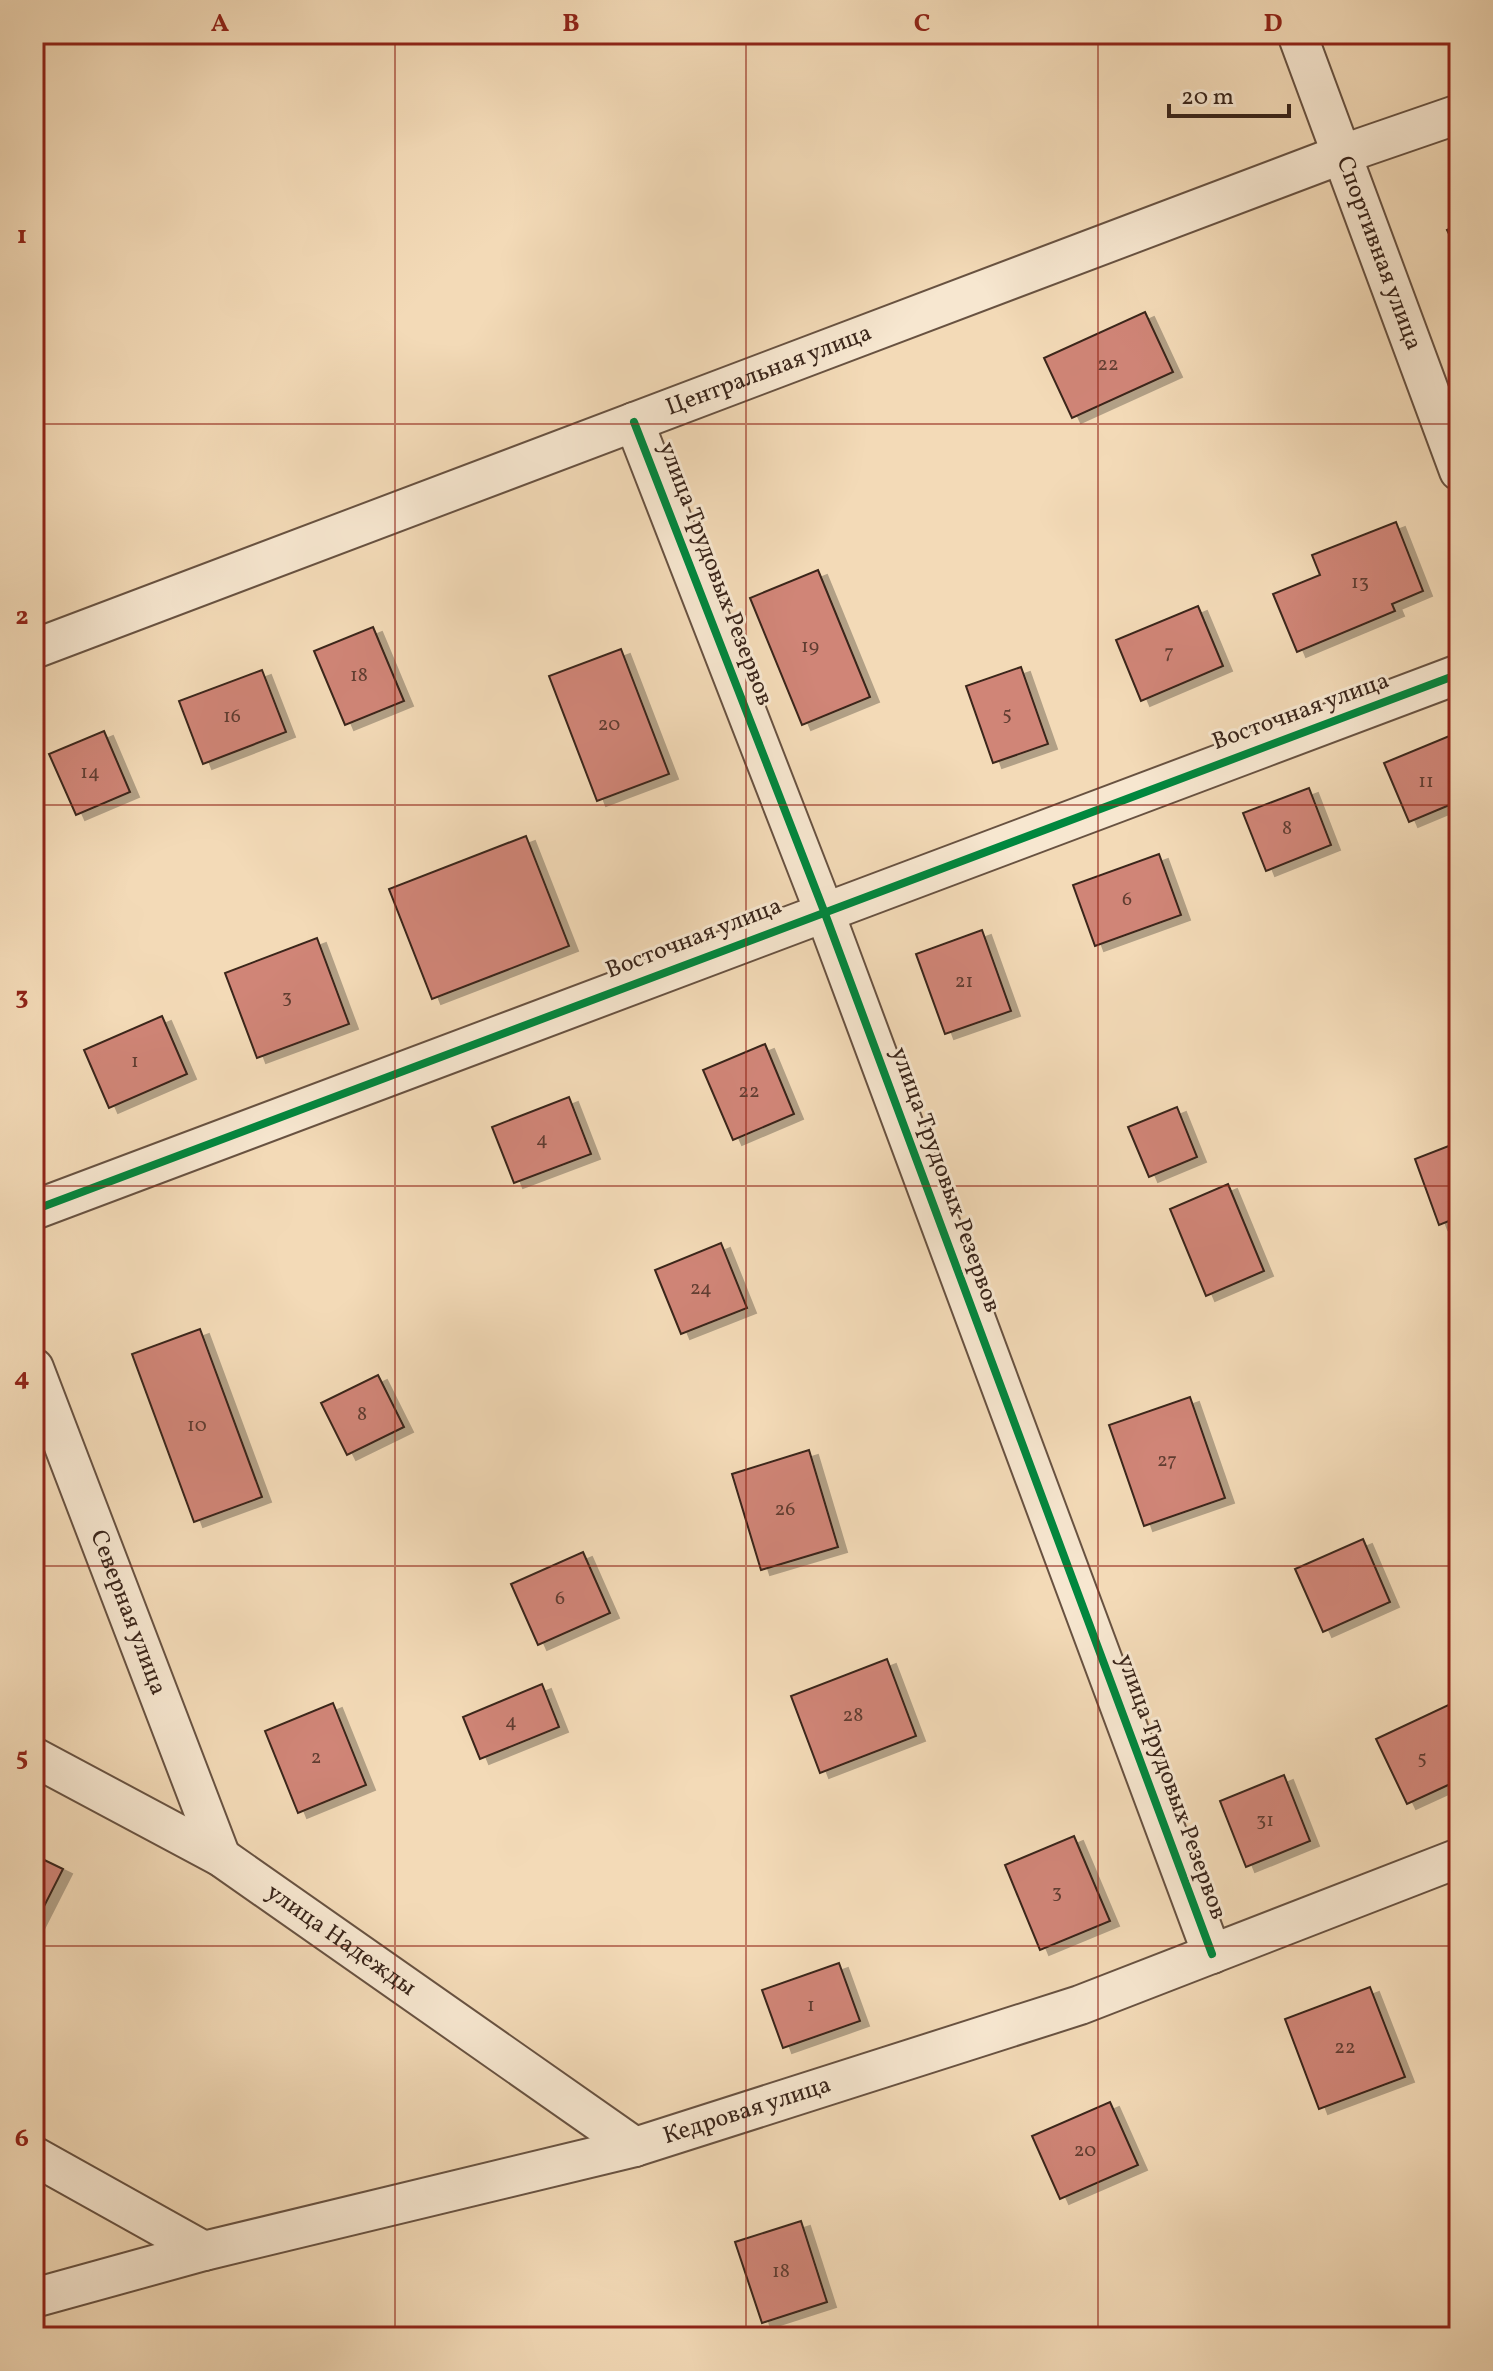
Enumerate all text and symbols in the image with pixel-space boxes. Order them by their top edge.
text: A [211,6,230,42]
text: B [562,6,580,42]
text: C [914,6,930,42]
text: D [1263,6,1283,42]
scale bar [1169,68,1289,118]
text: 20 m [1181,81,1234,115]
street label: Спортивная улица [1327,151,1430,355]
text: 1 [17,218,27,254]
street label: Центральная улица [661,317,877,425]
house number: 22 [1097,351,1119,379]
street label: улица Трудовых Резервов [649,437,781,711]
house number: 13 [1351,569,1369,597]
text: 2 [15,599,29,635]
house number: 19 [801,633,819,661]
house number: 7 [1164,639,1174,667]
house number: 18 [350,662,368,690]
street label: Восточная улица [1208,664,1394,760]
house number: 5 [1002,701,1012,729]
house number: 16 [223,703,241,731]
house number: 20 [598,711,620,739]
house number: 14 [80,759,100,787]
house number: 11 [1418,768,1434,796]
house number: 8 [1282,815,1292,843]
house number: 6 [1122,886,1132,914]
street label: Восточная улица [601,890,787,988]
house number: 21 [955,968,973,996]
text: 3 [15,979,29,1015]
house number: 3 [282,984,292,1012]
street label: улица Трудовых Резервов [881,1043,1009,1317]
house number: 1 [131,1048,139,1076]
house number: 22 [738,1078,760,1106]
house number: 4 [536,1126,548,1154]
house number: 24 [690,1275,712,1303]
text: 4 [14,1360,30,1396]
house number: 8 [357,1401,367,1429]
house number: 10 [187,1412,207,1440]
house number: 27 [1157,1447,1177,1475]
house number: 26 [775,1496,795,1524]
street label: Северная улица [81,1525,175,1700]
house number: 6 [555,1585,565,1613]
street label: улица Трудовых Резервов [1107,1650,1235,1924]
house number: 28 [843,1702,863,1730]
house number: 4 [505,1708,517,1736]
text: 5 [16,1740,28,1776]
house number: 2 [311,1744,321,1772]
house number: 5 [1417,1745,1427,1773]
house number: 31 [1256,1807,1274,1835]
street label: улица Надежды [259,1876,423,2005]
house number: 3 [1052,1879,1062,1907]
house number: 1 [807,1992,815,2020]
house number: 22 [1334,2034,1356,2062]
street label: Кедровая улица [659,2068,836,2154]
text: 6 [15,2121,29,2157]
house number: 20 [1074,2137,1096,2165]
house number: 18 [772,2258,790,2286]

